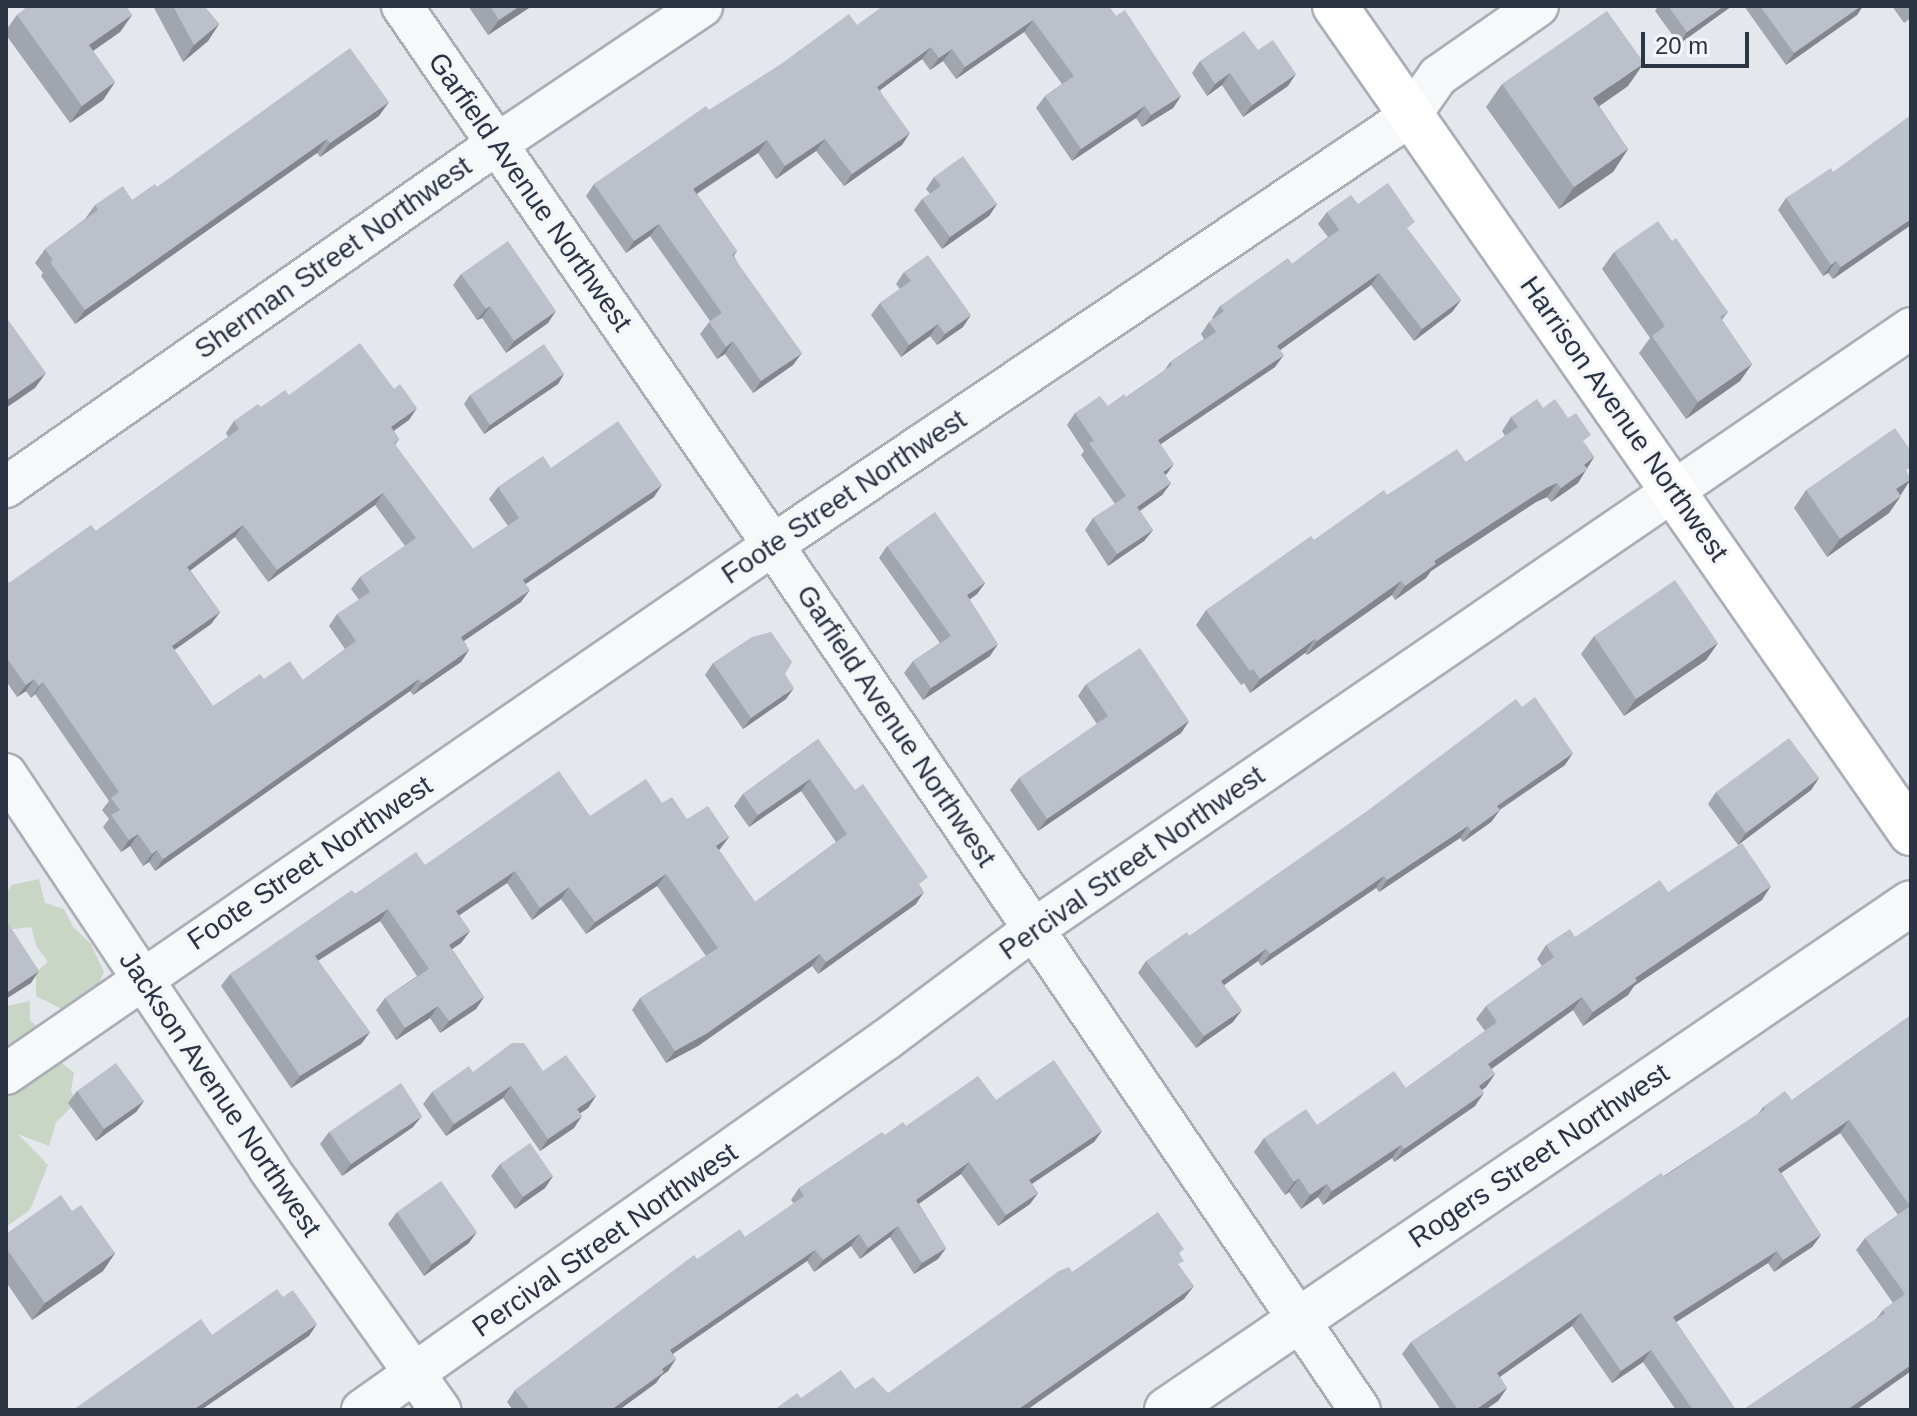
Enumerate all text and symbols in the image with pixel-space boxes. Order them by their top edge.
scale bar [1645,16,1753,66]
text: 20 m [1655,32,1708,59]
street label: Garfield Avenue Northwest [420,46,640,338]
street label: Sherman Street Northwest [188,150,478,366]
street label: Harrison Avenue Northwest [1512,269,1736,569]
street label: Foote Street Northwest [715,403,973,591]
street label: Garfield Avenue Northwest [789,578,1003,874]
street label: Percival Street Northwest [993,759,1271,967]
street label: Foote Street Northwest [181,769,439,957]
street label: Jackson Avenue Northwest [111,944,329,1244]
street label: Rogers Street Northwest [1403,1056,1675,1256]
street label: Percival Street Northwest [466,1136,744,1344]

